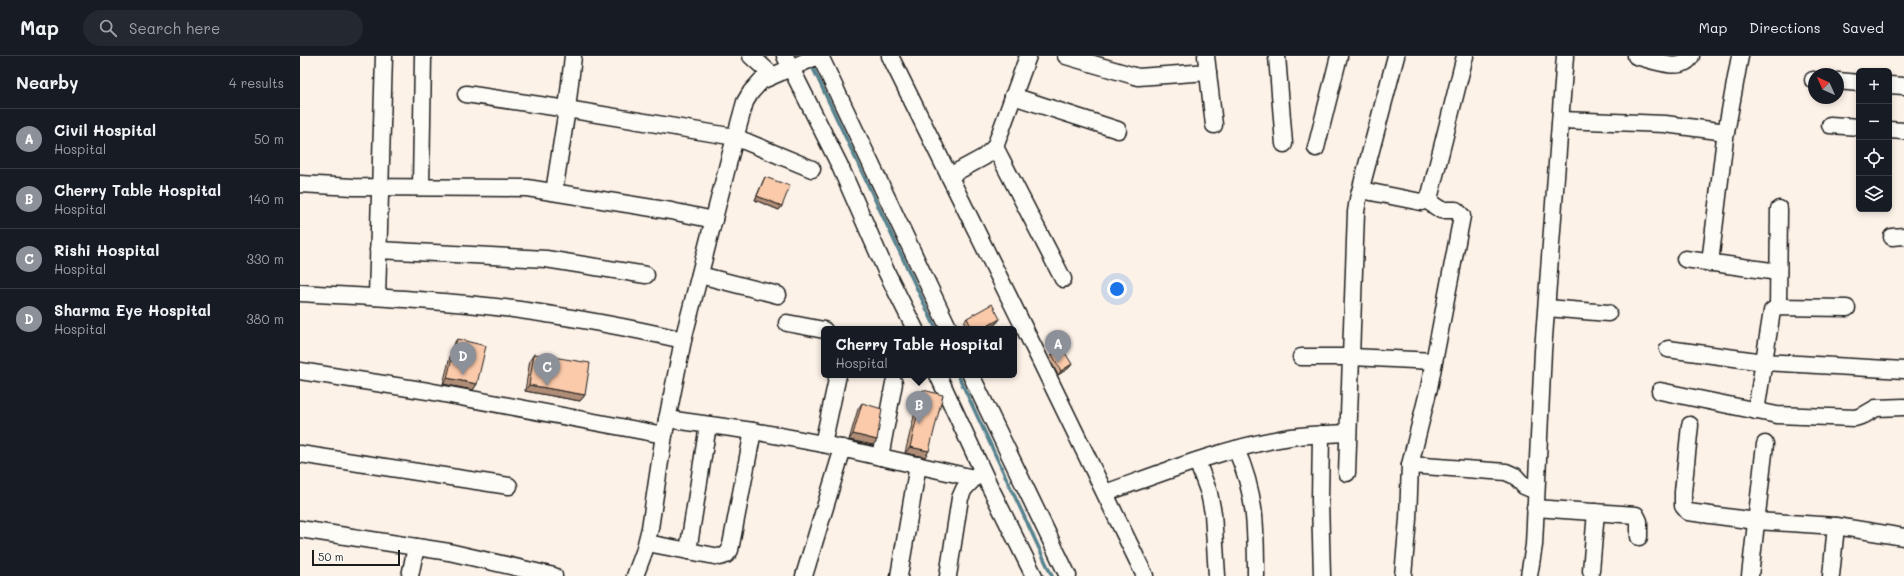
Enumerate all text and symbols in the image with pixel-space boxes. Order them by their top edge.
search box [83,10,363,46]
text: Map [20,15,59,40]
icon: search [97,17,119,39]
text: Search here [129,18,220,38]
text: Map [1699,18,1727,37]
text: Directions [1749,18,1820,37]
text: Saved [1842,18,1884,37]
north arrow [1808,68,1844,104]
map controls [1856,68,1892,212]
button: + [1856,68,1892,104]
text: Nearby [16,71,78,93]
text: 4 results [229,74,284,91]
button: − [1856,104,1892,140]
text: Civil Hospital [54,120,156,140]
text: A [24,130,34,147]
text: 50 m [254,130,284,147]
text: Hospital [54,140,106,157]
button: locate [1856,140,1892,176]
button: layers [1856,176,1892,212]
text: Cherry Table Hospital [54,180,221,200]
text: B [25,190,33,207]
text: 140 m [248,190,284,207]
text: Hospital [54,200,106,217]
text: Rishi Hospital [54,240,159,260]
text: C [24,250,34,267]
text: 330 m [246,250,284,267]
text: Hospital [54,260,106,277]
your location [1107,279,1127,299]
text: Sharma Eye Hospital [54,300,211,320]
text: D [24,310,34,327]
text: 380 m [246,310,284,327]
text: Hospital [54,320,106,337]
popup [821,326,1017,378]
pin: A [1045,330,1071,363]
text: Cherry Table Hospital [835,334,1003,354]
pin: D [450,342,476,375]
pin: C [534,353,560,386]
text: Hospital [835,354,888,371]
pin: B [906,391,932,424]
scale bar [312,548,400,567]
text: 50 m [318,549,344,564]

